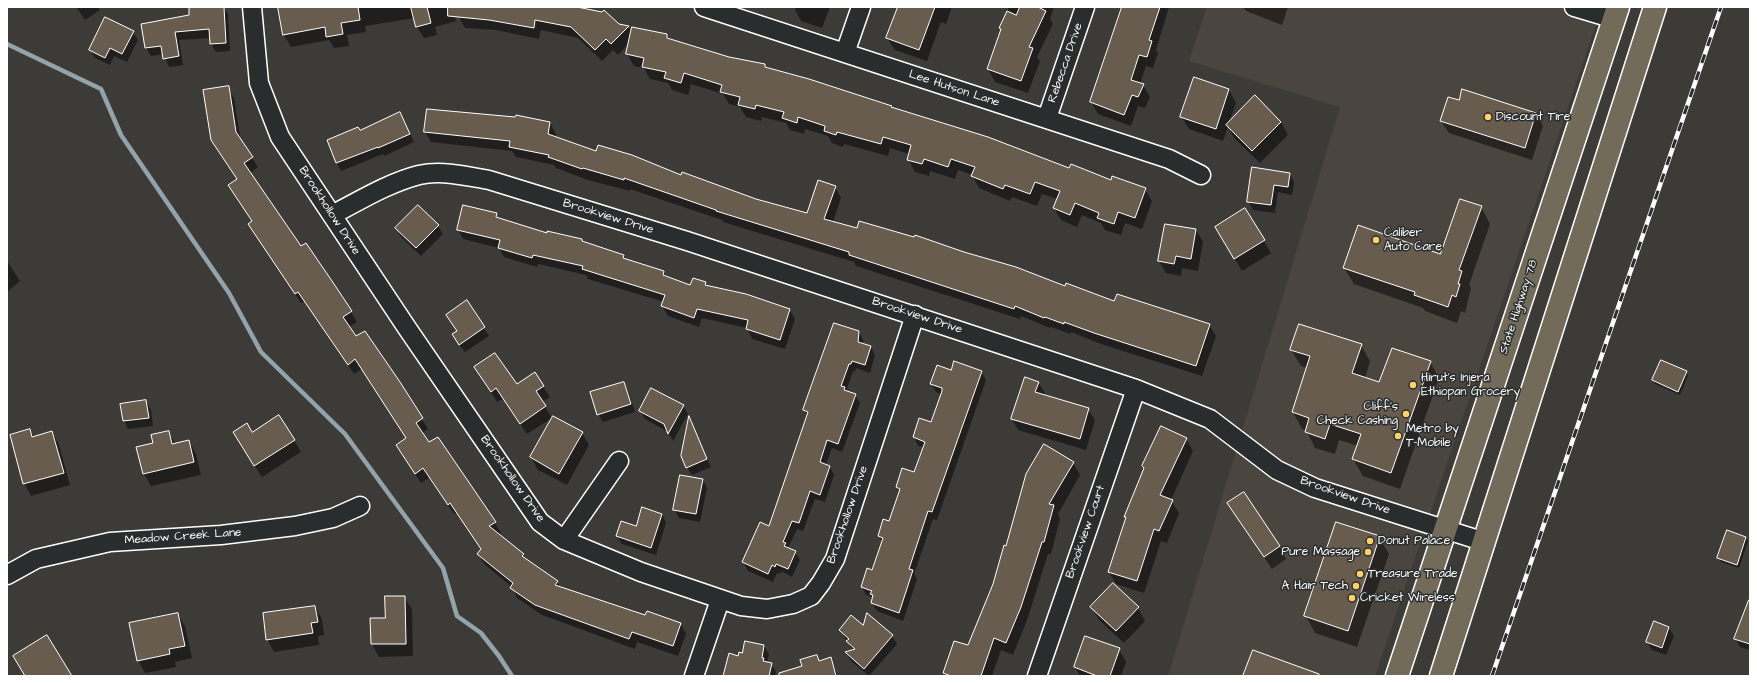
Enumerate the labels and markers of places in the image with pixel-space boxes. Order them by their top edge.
place label: Discount Tire [1496,110,1570,124]
marker: Discount Tire [1483,112,1493,122]
place label: Caliber Auto Care [1384,226,1442,254]
marker: Caliber Auto Care [1371,235,1381,245]
place label: Hirut's Injera Ethiopan Grocery [1421,371,1520,399]
marker: Hirut's Injera Ethiopan Grocery [1408,380,1418,390]
place label: Cliff's Check Cashing [1317,400,1398,428]
marker: Cliff's Check Cashing [1401,409,1411,419]
place label: Metro by T-Mobile [1406,422,1459,450]
marker: Metro by T-Mobile [1393,431,1403,441]
place label: Donut Palace [1378,534,1450,548]
marker: Donut Palace [1365,536,1375,546]
place label: Pure Massage [1281,545,1360,559]
marker: Pure Massage [1363,547,1373,557]
place label: Treasure Trade [1368,567,1458,581]
marker: Treasure Trade [1355,569,1365,579]
place label: A Hair Tech [1281,579,1348,593]
marker: A Hair Tech [1351,581,1361,591]
place label: Cricket Wireless [1360,591,1455,605]
marker: Cricket Wireless [1347,593,1357,603]

